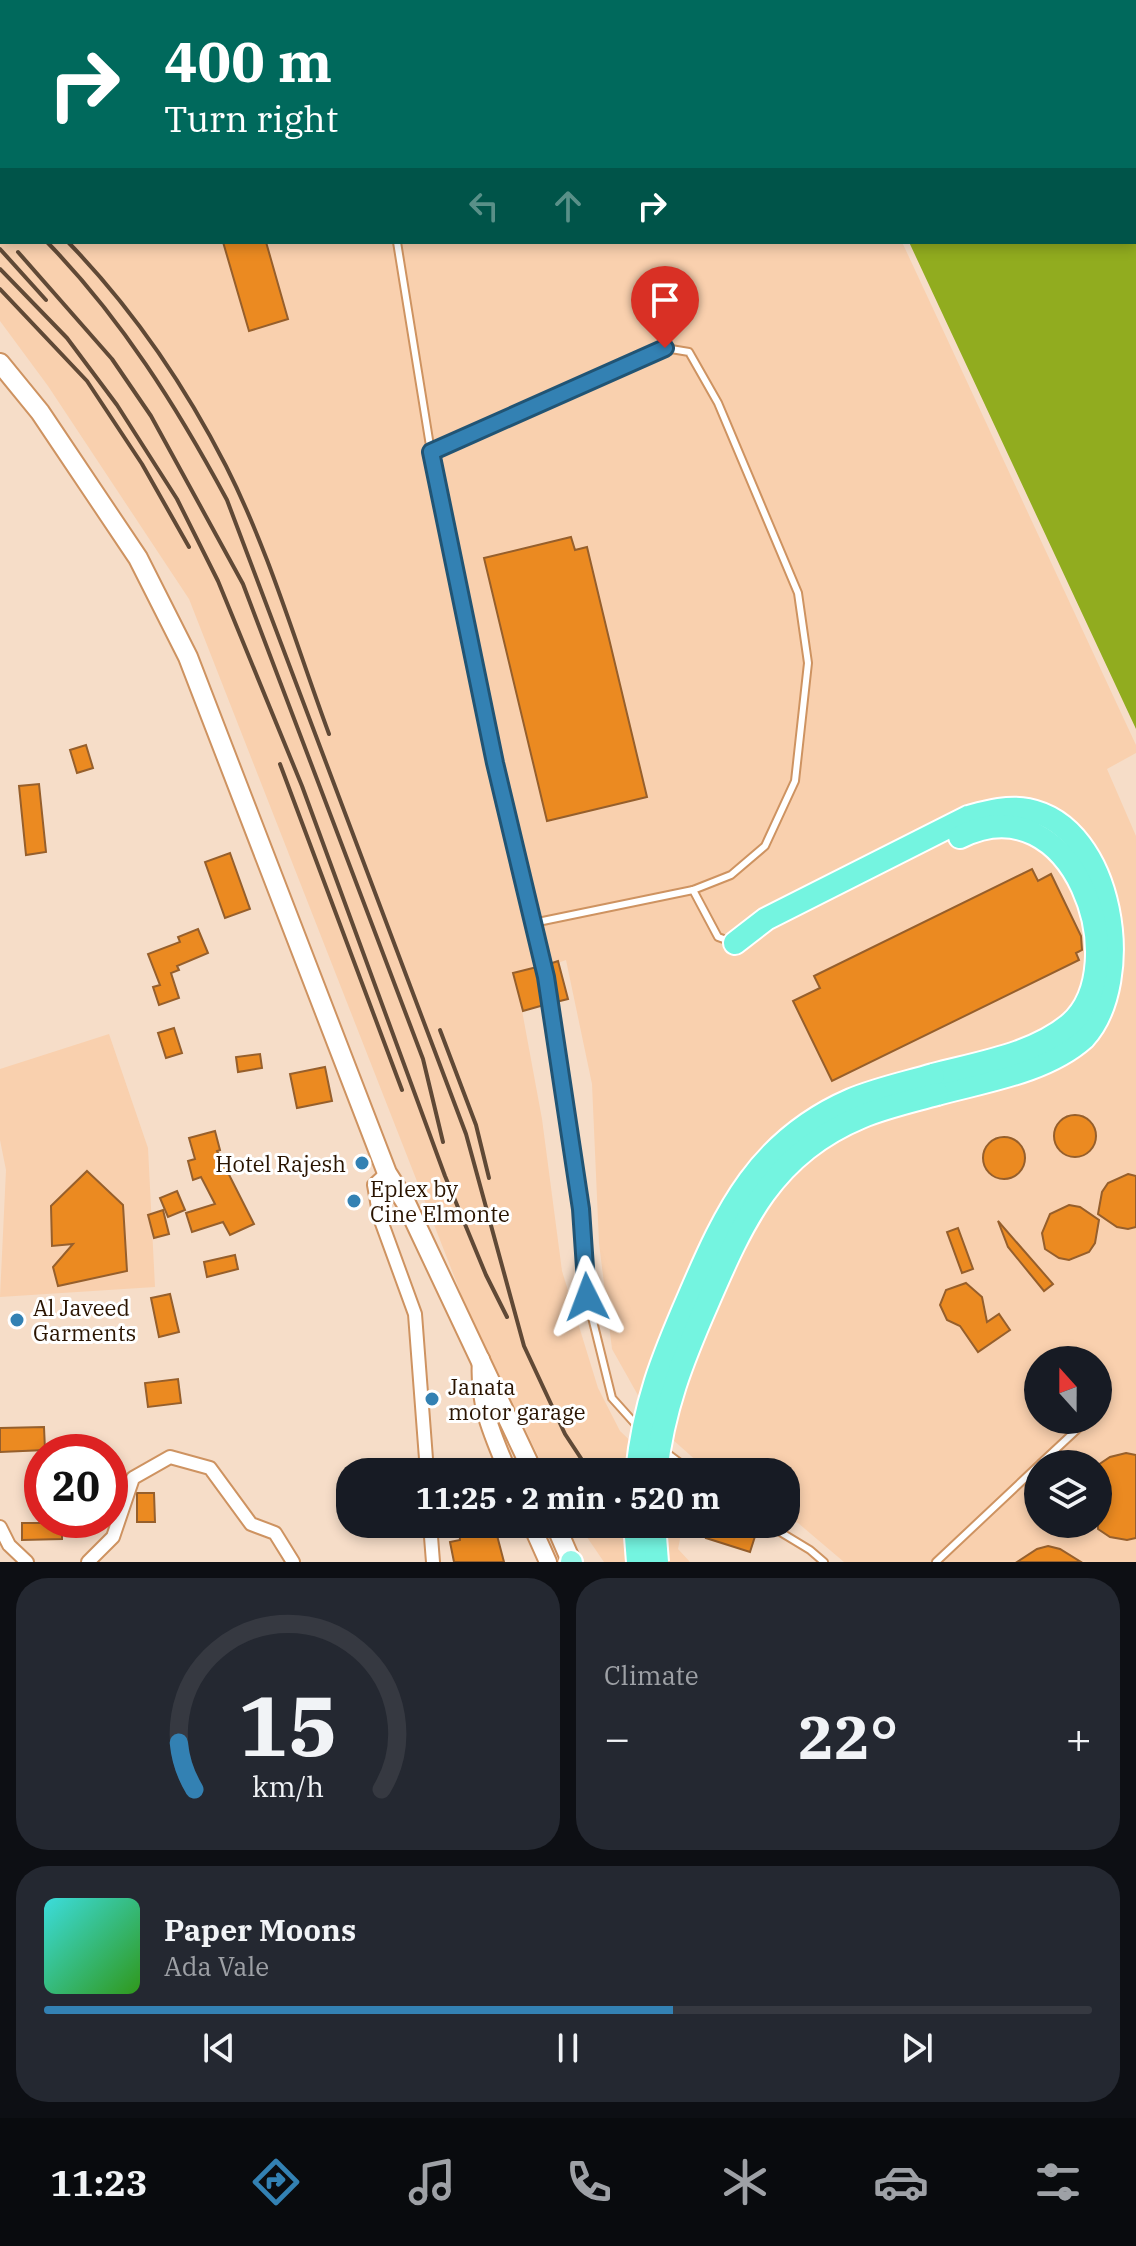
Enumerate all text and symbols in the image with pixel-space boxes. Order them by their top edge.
text: 400 m [164,25,332,97]
icon: right [32,32,136,136]
text: Turn right [164,95,338,142]
icon: left [462,184,506,228]
icon: ahead [546,184,590,228]
icon: right [630,184,674,228]
pin [631,266,699,348]
icon: arrive [643,278,687,322]
place label: Hotel Rajesh [215,1149,346,1178]
marker: Hotel Rajesh [353,1154,371,1172]
place label: Eplex by Cine Elmonte [370,1174,510,1228]
marker: Eplex by Cine Elmonte [345,1192,363,1210]
position arrow [545,1255,629,1339]
place label: Al Javeed Garments [33,1293,136,1347]
marker: Al Javeed Garments [8,1311,26,1329]
north arrow [1024,1346,1112,1434]
map controls [1024,1346,1112,1538]
place label: Janata motor garage [448,1372,586,1426]
marker: Janata motor garage [423,1390,441,1408]
speed limit sign: 20 [24,1434,128,1538]
button: layers [1024,1450,1112,1538]
text: 11:25 · 2 min · 520 m [416,1478,720,1517]
text: Climate [604,1658,699,1692]
text: 15 [238,1671,338,1779]
text: 22° [798,1697,898,1776]
text: − [604,1709,630,1766]
text: + [1066,1709,1092,1766]
text: km/h [252,1768,324,1805]
text: Paper Moons [164,1910,356,1949]
text: Ada Vale [164,1949,269,1983]
icon: previous [197,2026,241,2070]
icon: pause [546,2026,590,2070]
icon: next [895,2026,939,2070]
icon: directions [248,2154,304,2210]
icon: music [404,2154,460,2210]
icon: phone [561,2154,617,2210]
icon: climate [717,2154,773,2210]
icon: car [873,2154,929,2210]
icon: filters [1030,2154,1086,2210]
text: 11:23 [50,2159,148,2206]

